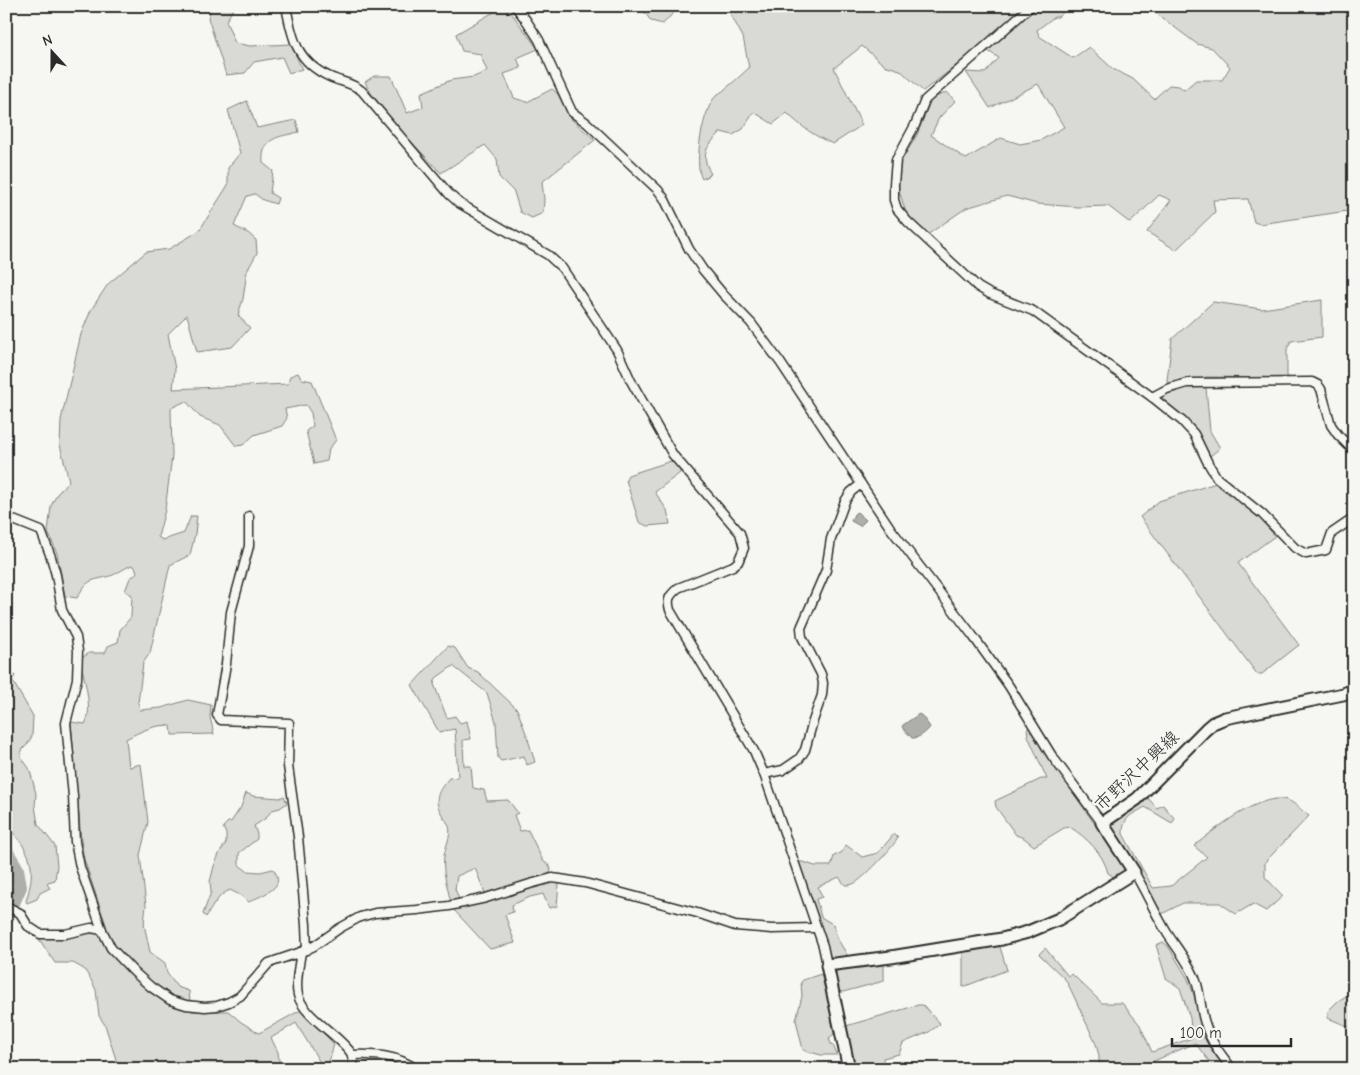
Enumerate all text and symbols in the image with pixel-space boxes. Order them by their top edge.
north arrow [28,28,78,78]
text: N [40,31,55,50]
street label: 市野沢中興線 [1090,726,1184,816]
scale bar [1172,1015,1291,1047]
text: 100 m [1180,1024,1222,1042]

